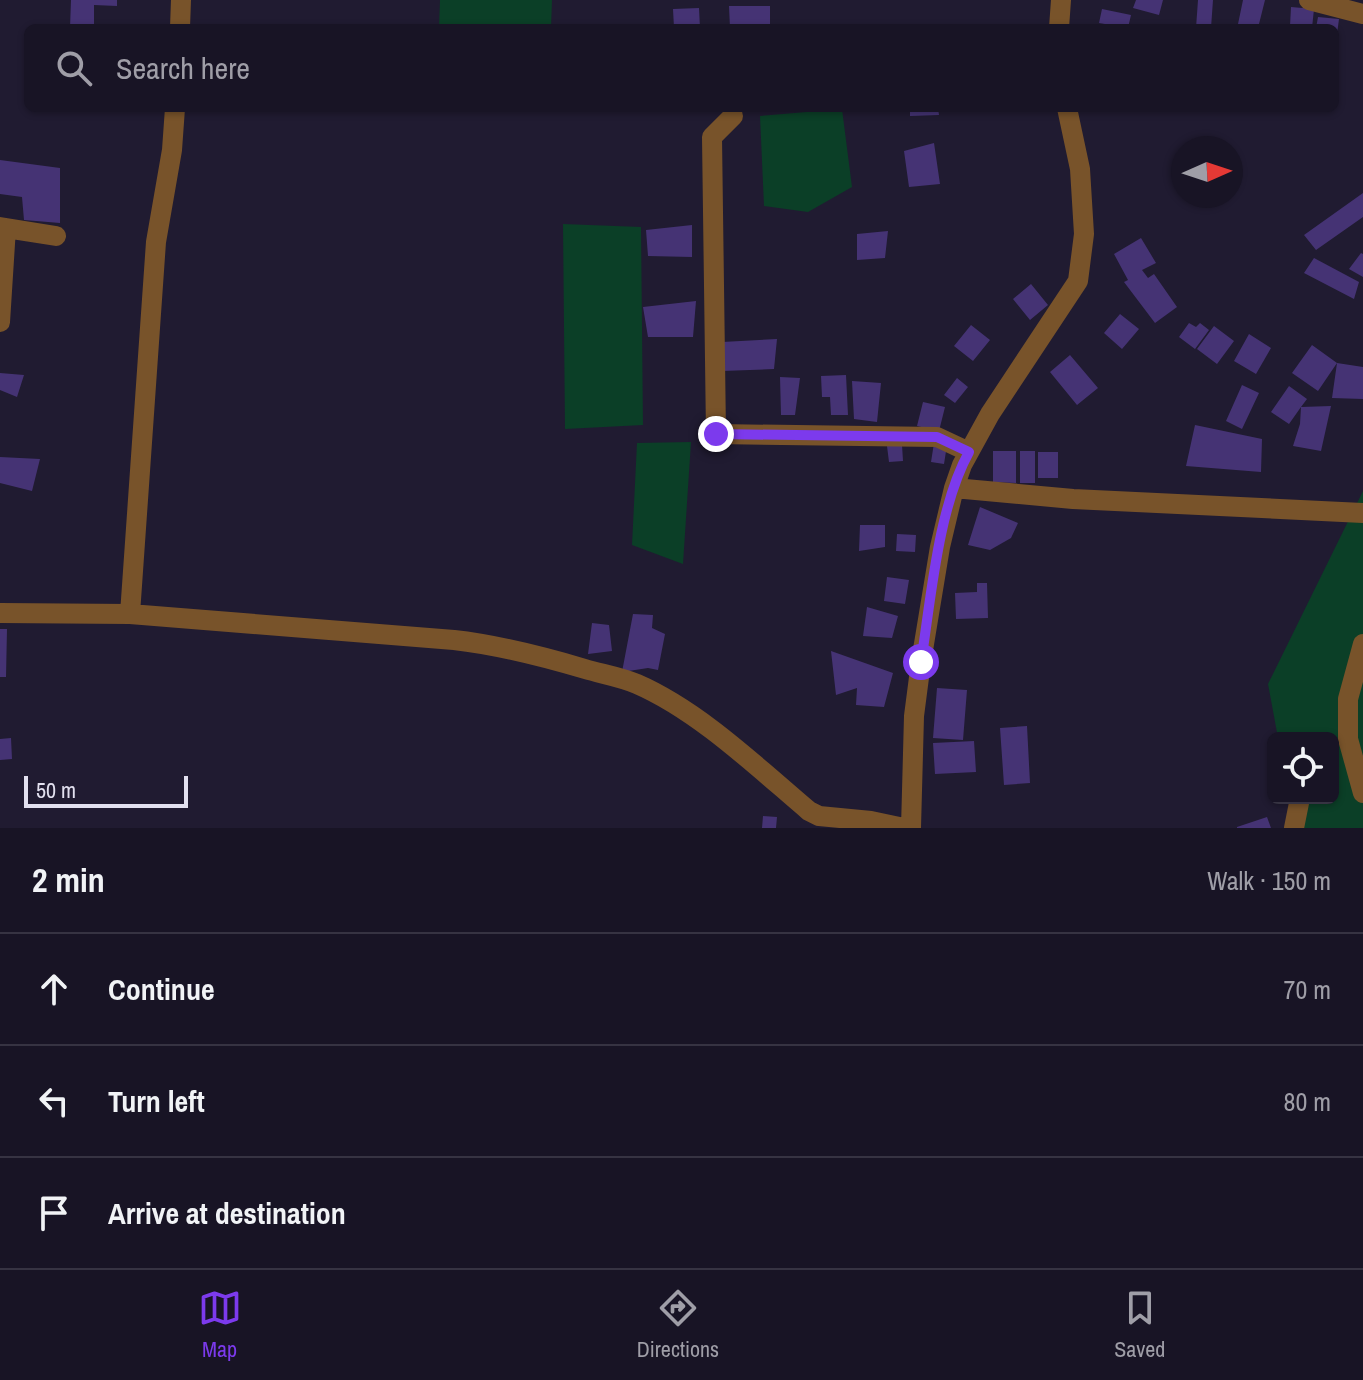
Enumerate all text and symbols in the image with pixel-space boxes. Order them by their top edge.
search box [24,24,1339,112]
icon: search [52,46,96,90]
text: Search here [116,48,250,88]
north arrow [1171,136,1243,208]
route end [698,416,734,452]
route start [903,644,939,680]
map controls [1267,732,1339,804]
button: locate [1267,732,1339,804]
scale bar [24,772,188,808]
text: 50 m [36,775,76,805]
text: 2 min [32,857,105,903]
text: Walk · 150 m [1207,863,1331,898]
icon: ahead [32,967,76,1011]
text: Continue [108,969,215,1009]
text: 70 m [1284,972,1331,1007]
icon: left [32,1079,76,1123]
text: Turn left [108,1081,205,1121]
text: 80 m [1284,1084,1331,1119]
icon: arrive [32,1191,76,1235]
text: Arrive at destination [108,1193,346,1233]
tab: Map [198,1286,242,1364]
tab: Directions [637,1286,719,1364]
tab: Saved [1114,1286,1165,1364]

